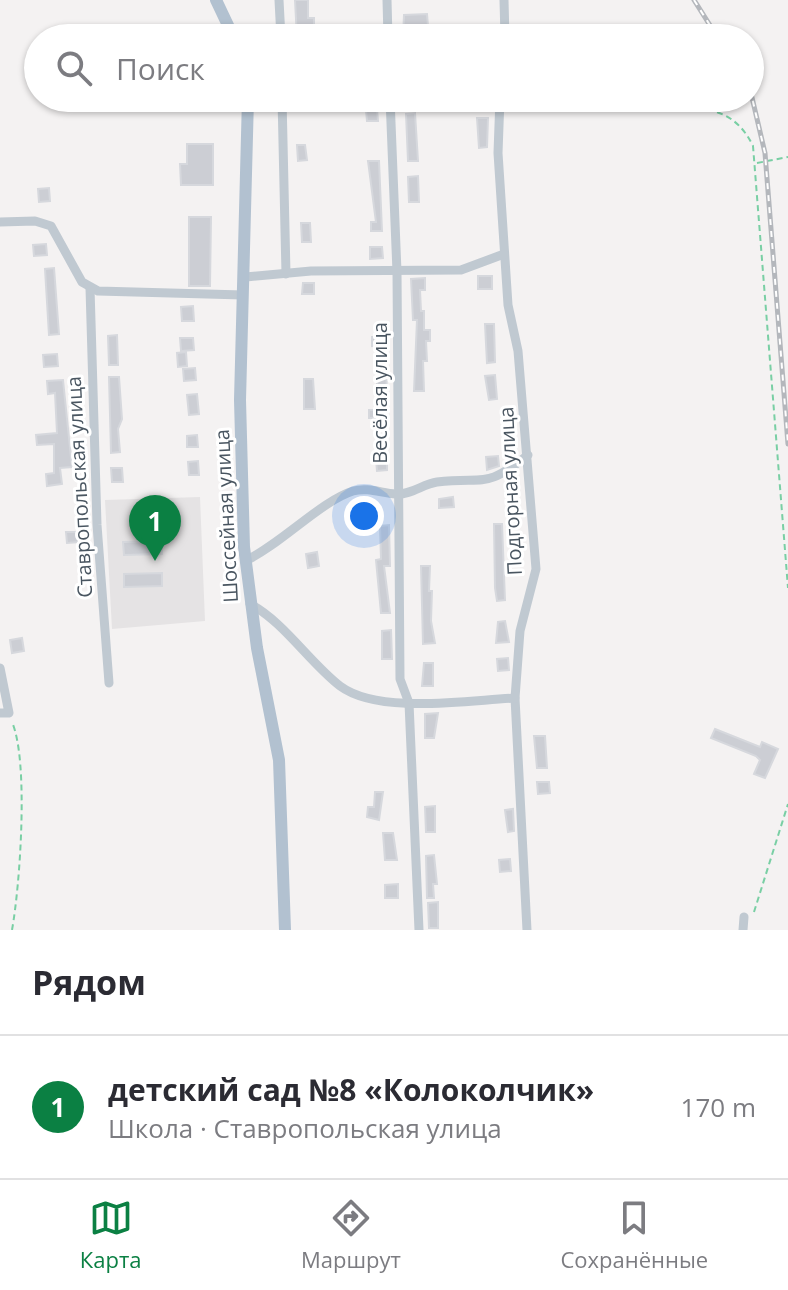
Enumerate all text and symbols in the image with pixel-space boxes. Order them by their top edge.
search box [24,24,764,112]
icon: search [52,46,96,90]
text: Поиск [116,48,205,89]
street label: Весёлая улица [366,322,393,464]
street label: Ставропольская улица [60,376,98,598]
street label: Подгорная улица [492,406,528,576]
street label: Шоссейная улица [208,429,244,603]
pin: 1 [129,495,181,561]
your location [344,496,384,536]
text: Рядом [32,959,146,1005]
text: детский сад №8 «Колоколчик» [108,1069,594,1110]
text: 1 [51,1089,65,1125]
text: 170 m [681,1089,756,1125]
text: Школа · Ставропольская улица [108,1110,502,1146]
tab: Карта [80,1196,141,1274]
tab: Маршрут [301,1196,401,1274]
tab: Сохранённые [561,1196,708,1274]

